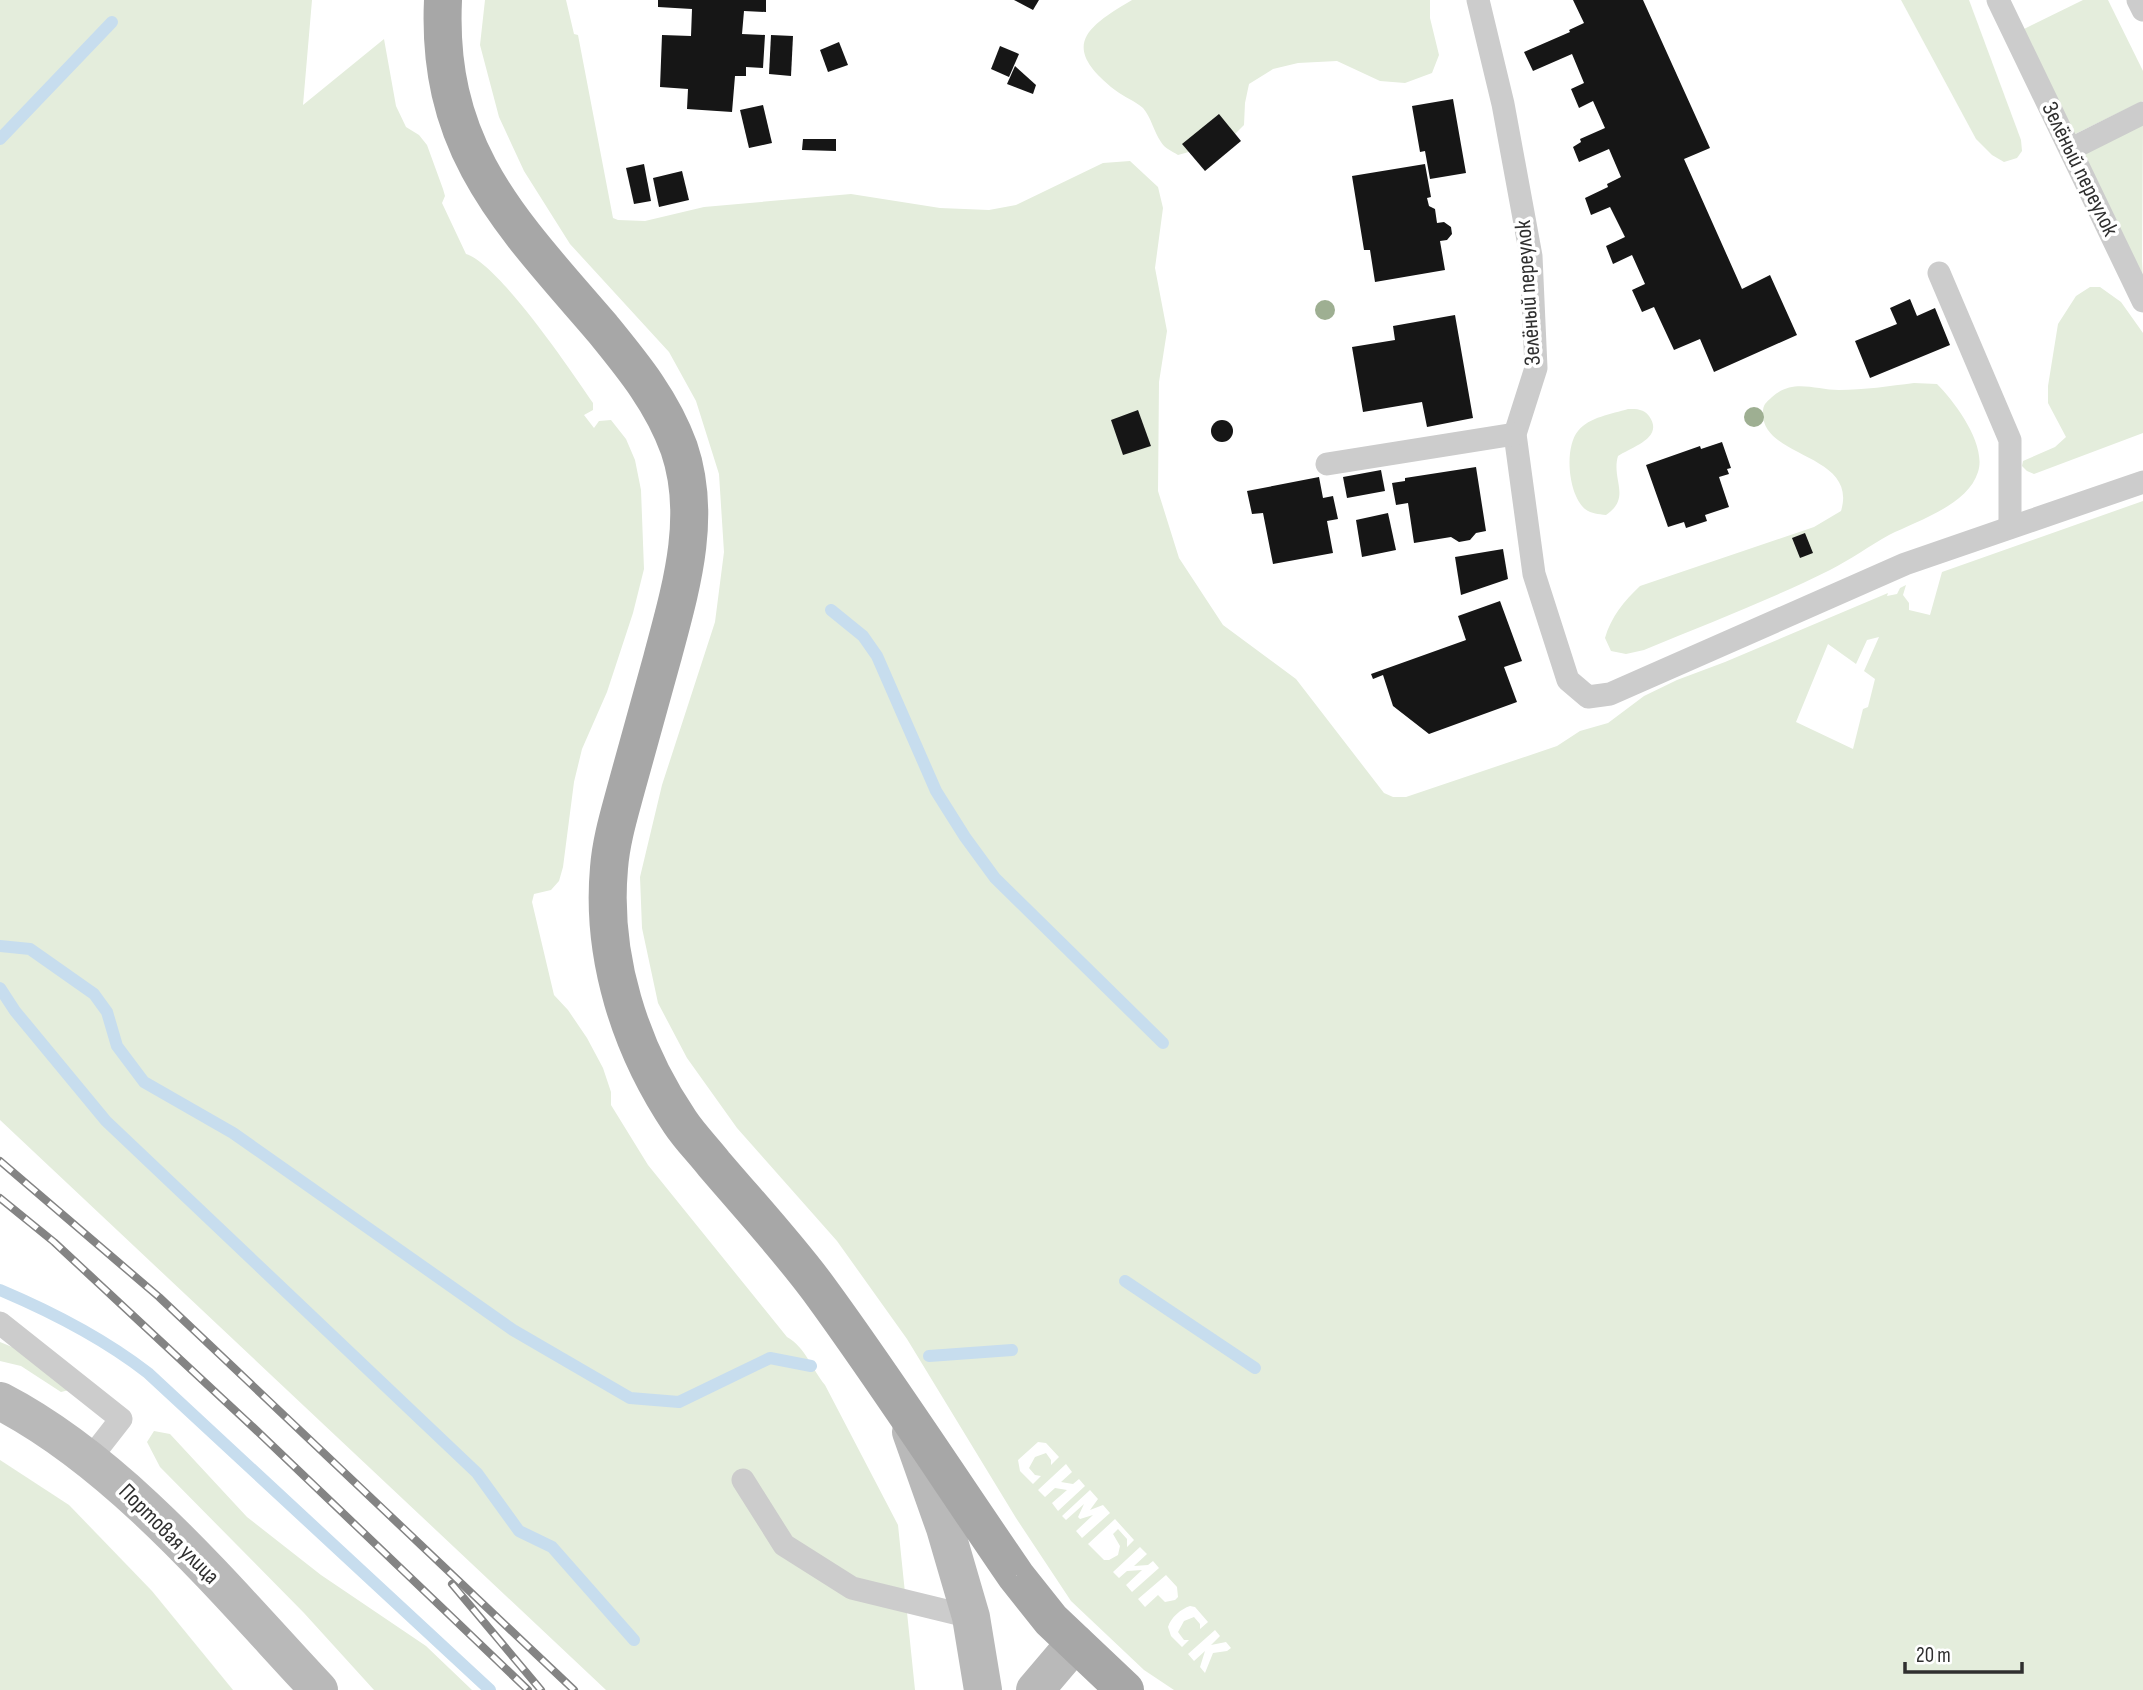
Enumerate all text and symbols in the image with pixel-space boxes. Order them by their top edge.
street label: Зелёный переулок [2035,97,2125,241]
street label: Зелёный переулок [1509,219,1547,367]
street label: Портовая улица [113,1478,225,1590]
scale bar [1905,1630,2022,1674]
text: 20 m [1916,1643,1951,1668]

